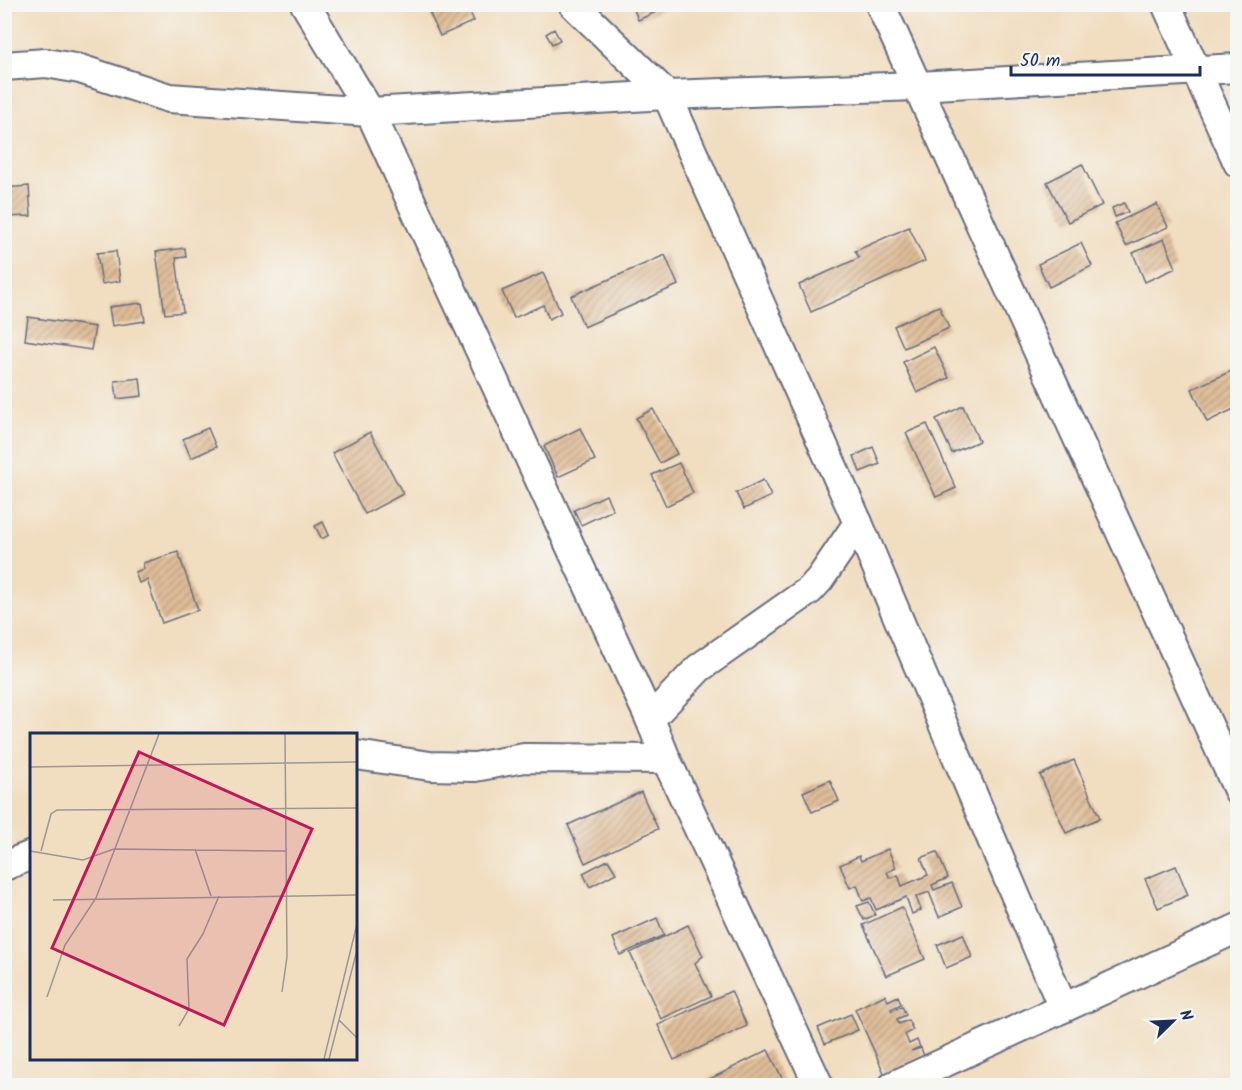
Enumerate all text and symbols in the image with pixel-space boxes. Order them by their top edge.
scale bar [1011,39,1200,77]
text: 50 m [1020,47,1060,76]
inset map [30,733,357,1060]
north arrow [1143,991,1203,1051]
text: N [1172,1006,1199,1025]

